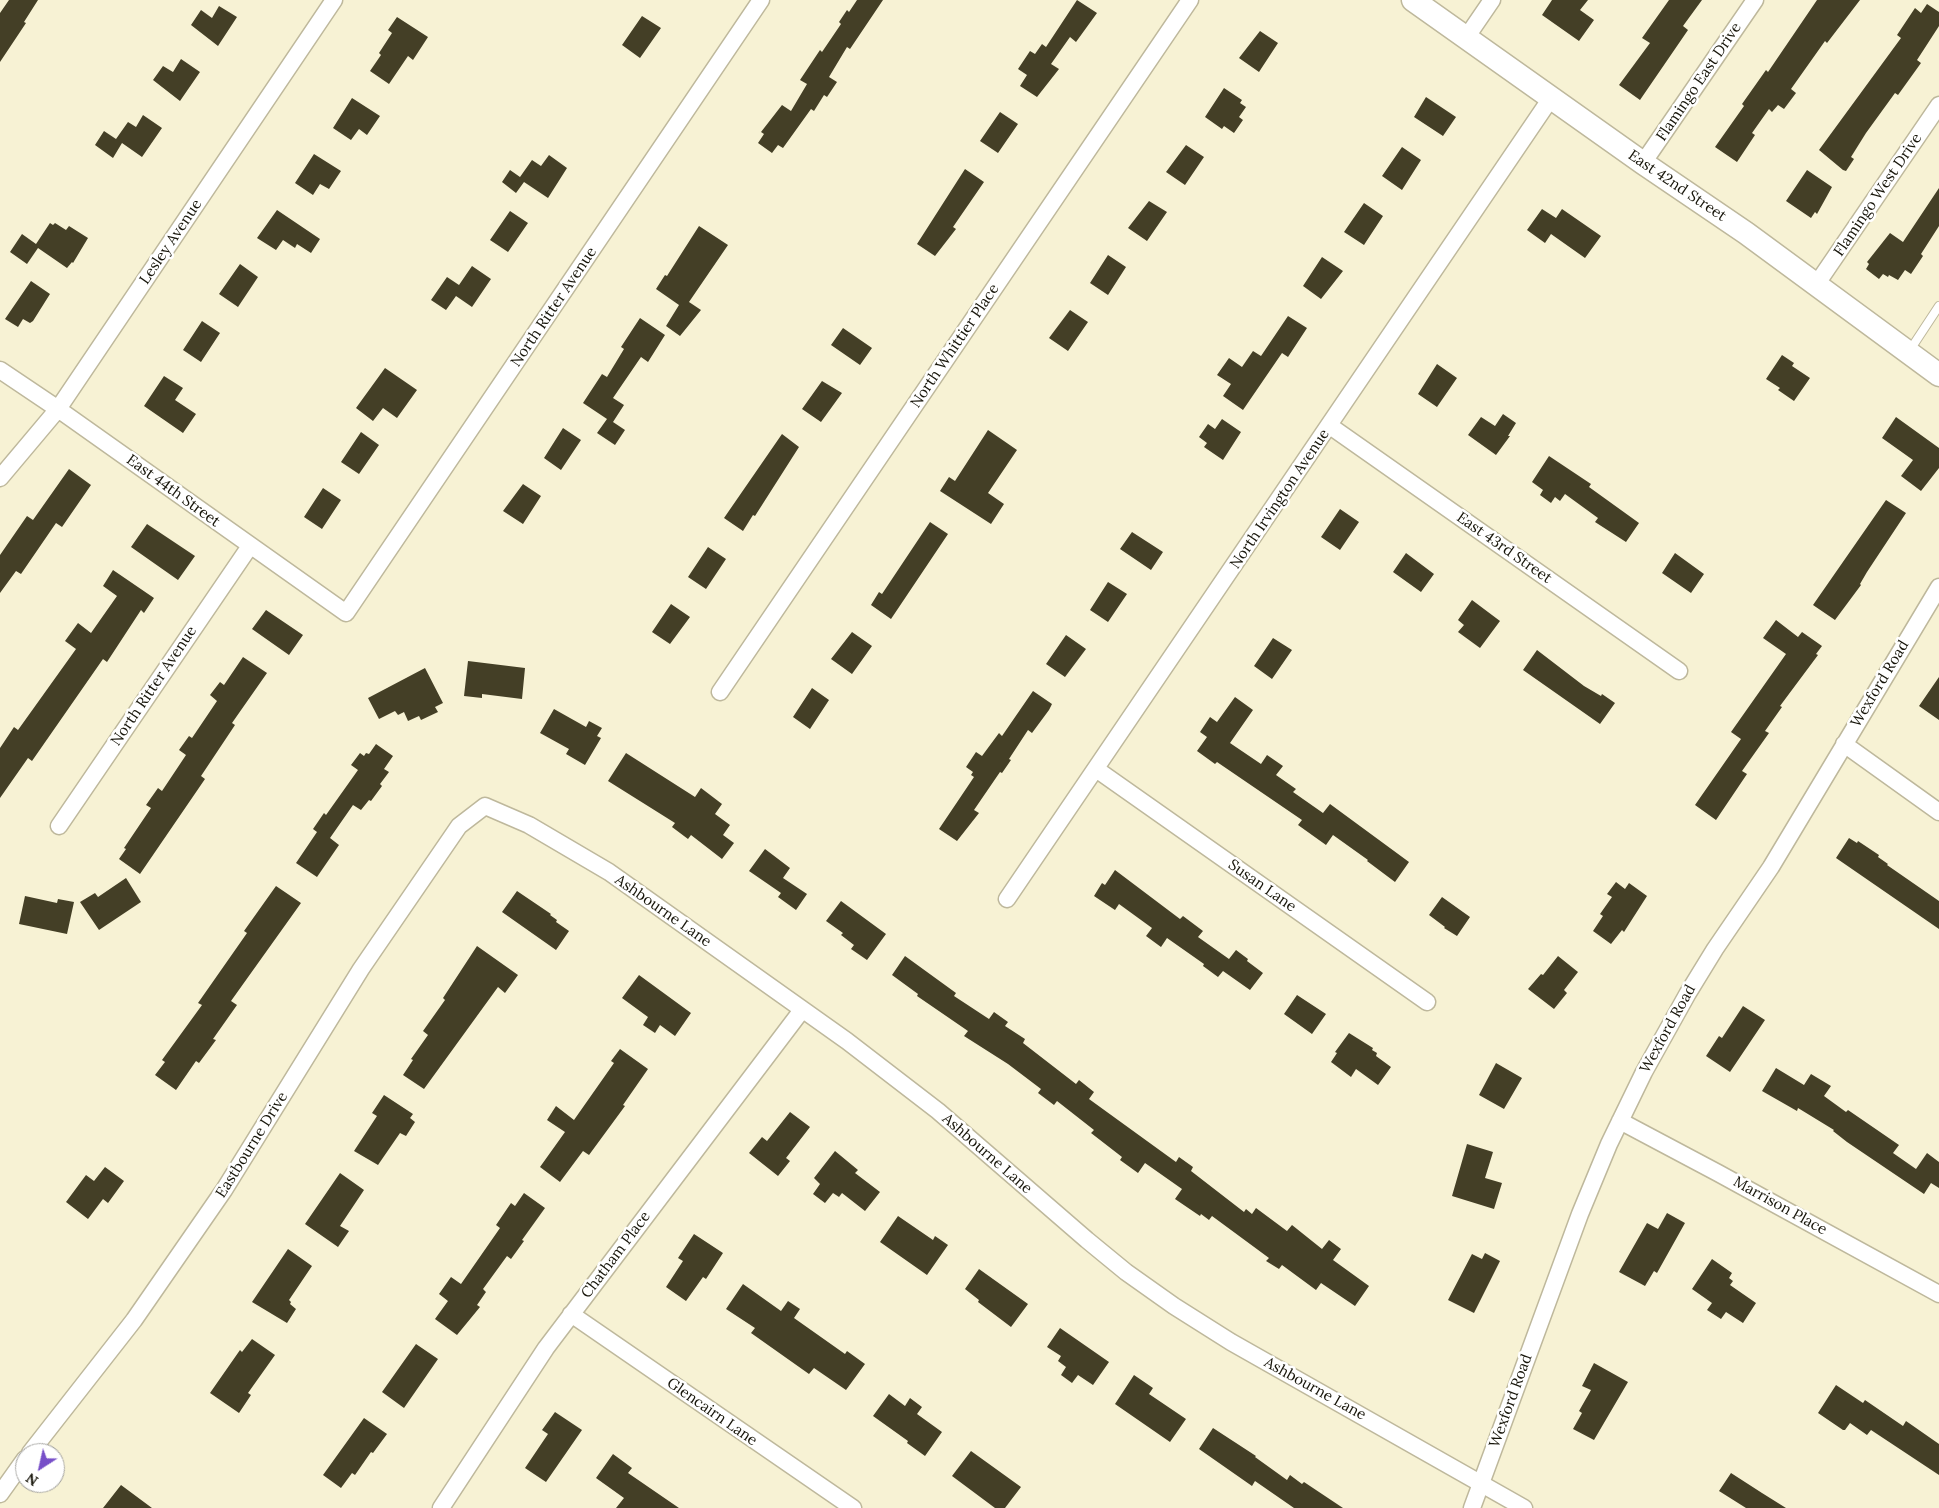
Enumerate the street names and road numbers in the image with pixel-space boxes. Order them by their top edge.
street label: Flamingo East Drive [1653,19,1745,145]
street label: Flamingo West Drive [1830,130,1926,260]
street label: East 42nd Street [1625,147,1729,225]
street label: Lesley Avenue [136,196,206,288]
street label: North Ritter Avenue [507,244,601,370]
street label: North Whittier Place [907,281,1003,411]
street label: North Irvington Avenue [1227,426,1333,572]
street label: East 44th Street [123,451,223,531]
street label: East 43rd Street [1453,508,1555,588]
street label: North Ritter Avenue [107,623,201,749]
street label: Wexford Road [1847,637,1913,731]
street label: Susan Lane [1224,856,1300,916]
street label: Ashbourne Lane [611,871,715,951]
street label: Wexford Road [1636,982,1700,1076]
street label: Eastbourne Drive [212,1089,292,1201]
street label: Ashbourne Lane [938,1110,1036,1198]
street label: Marrison Place [1730,1173,1830,1239]
street label: Chatham Place [578,1208,654,1302]
street label: Wexford Road [1486,1352,1536,1450]
street label: Ashbourne Lane [1261,1354,1369,1424]
street label: Glencairn Lane [663,1374,761,1450]

